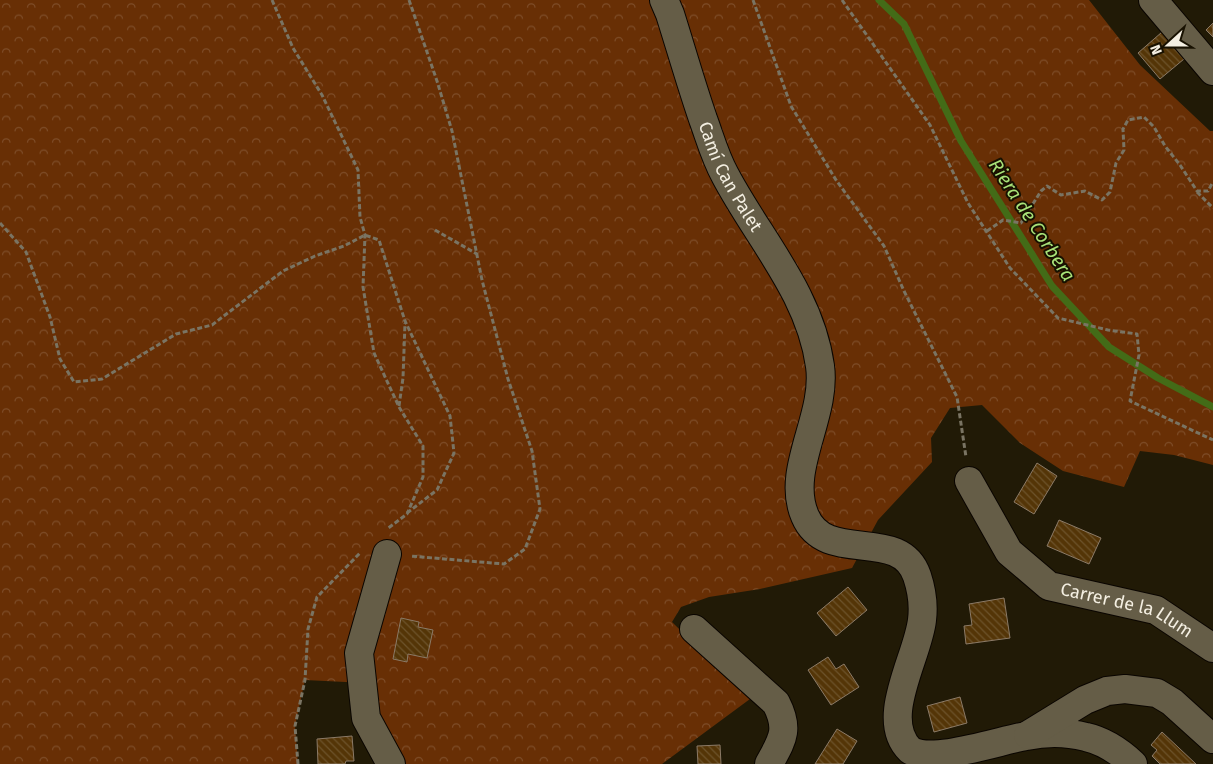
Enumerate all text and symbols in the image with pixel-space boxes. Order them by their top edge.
north arrow [1143,20,1193,70]
text: N [1147,42,1166,57]
street label: Camí Can Palet [694,119,767,236]
water label: Riera de Corbera [984,154,1080,286]
street label: Carrer de la Llum [1058,578,1197,643]

